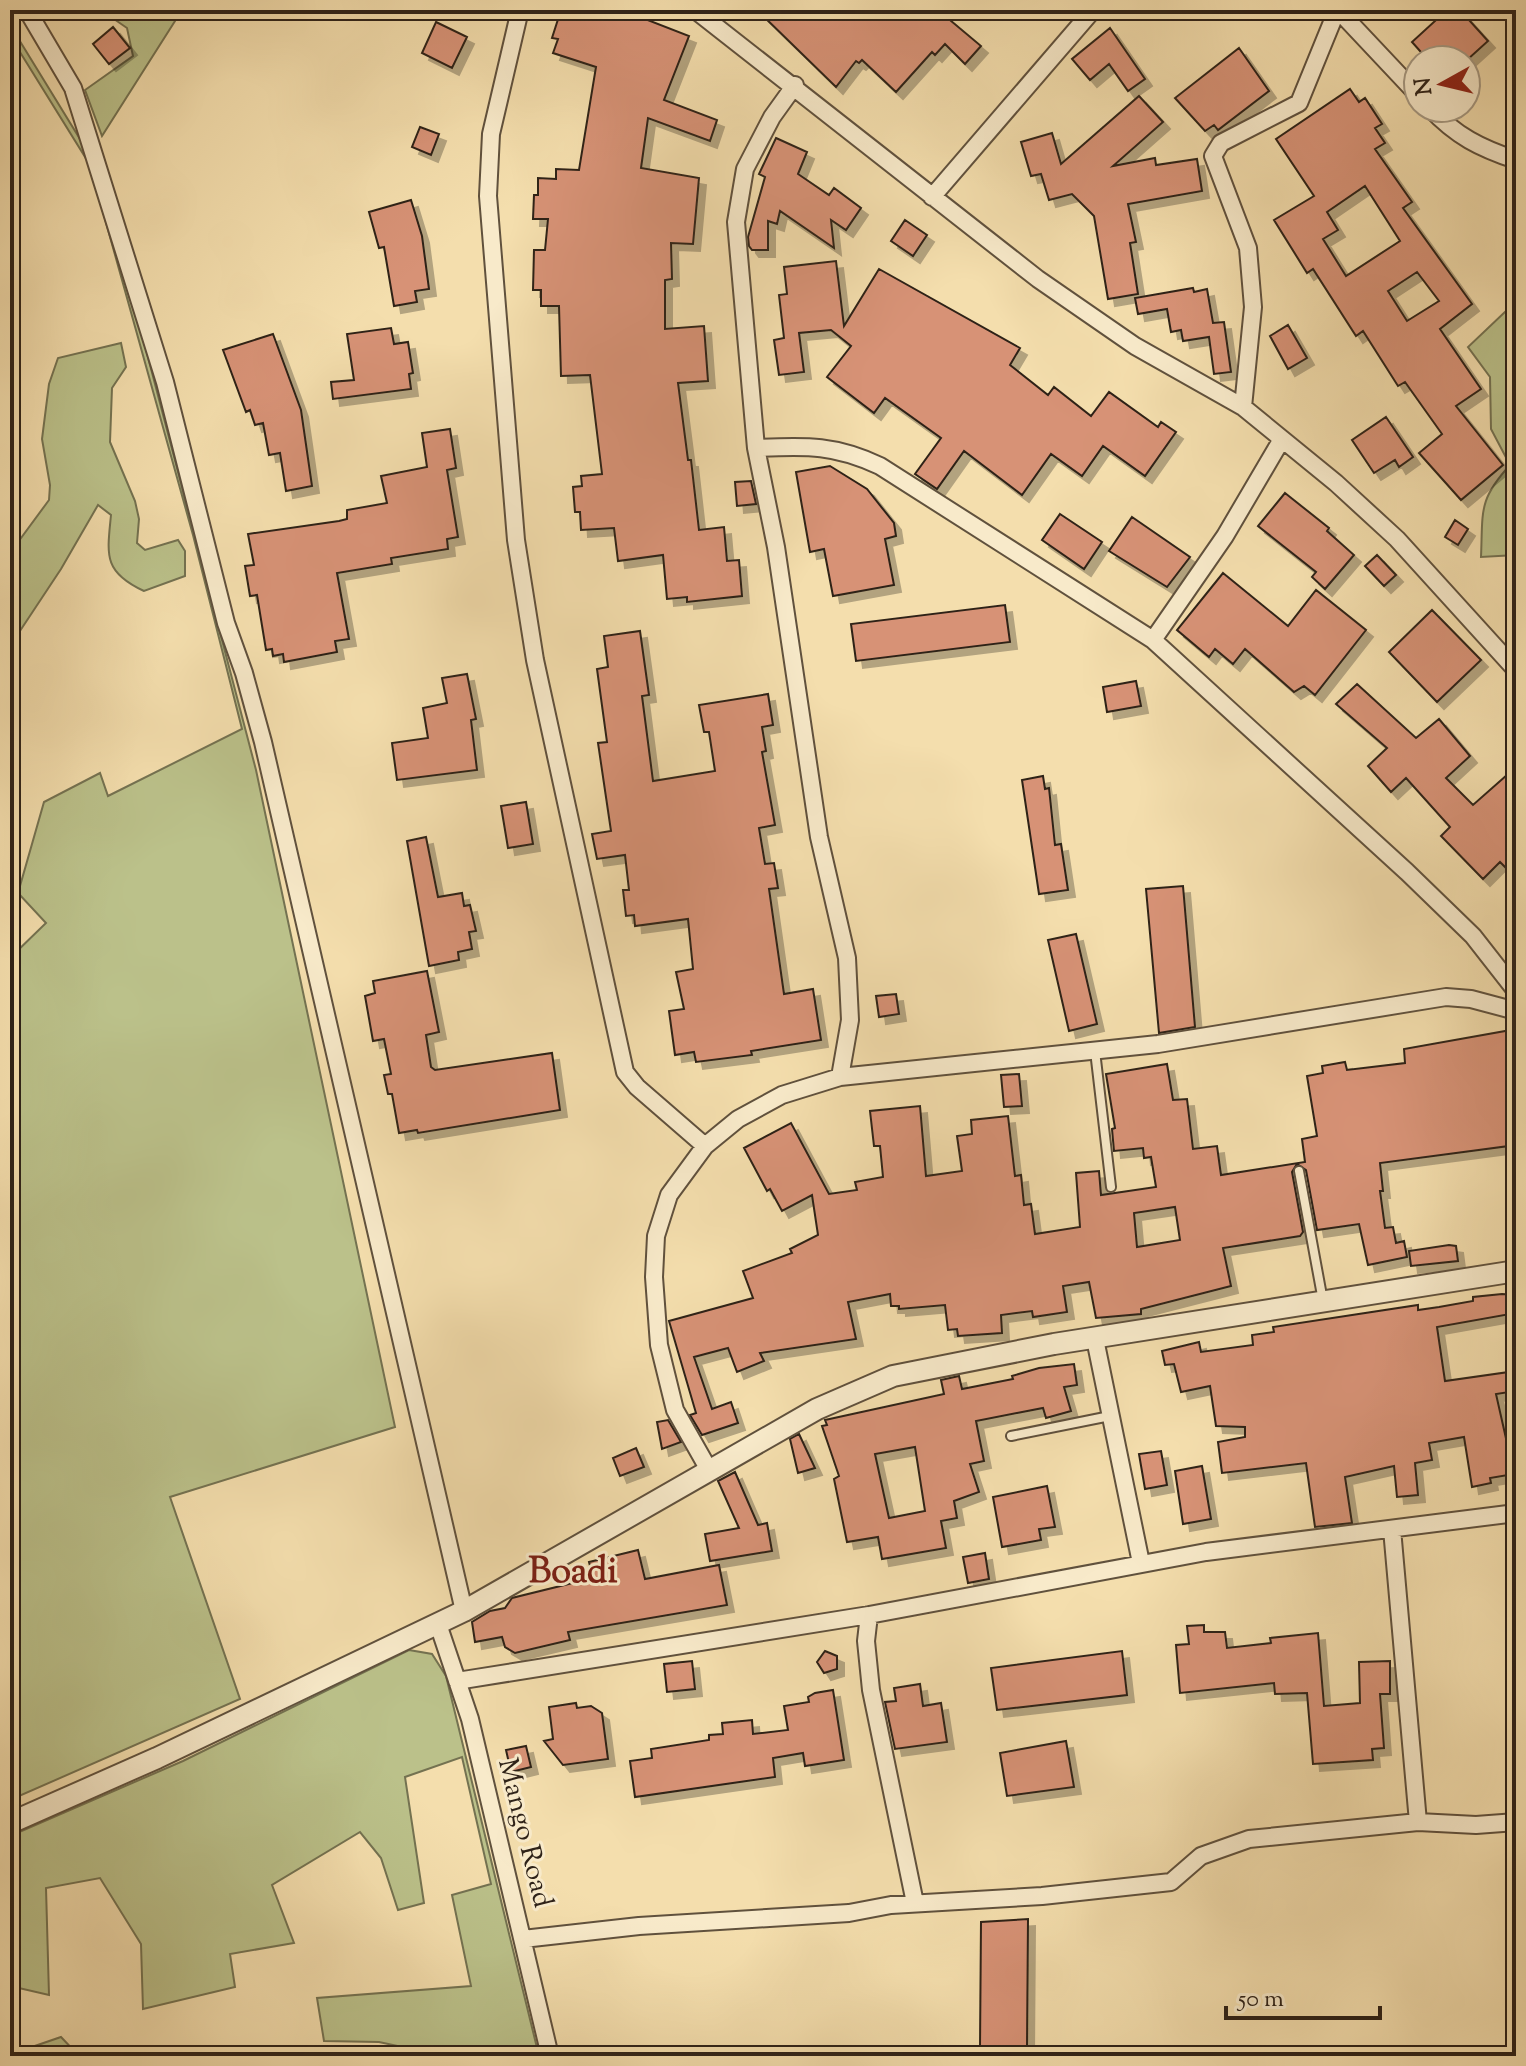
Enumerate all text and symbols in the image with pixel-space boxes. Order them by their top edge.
north arrow [1402,44,1482,124]
text: N [1408,75,1442,97]
district label: Boadi [528,1547,618,1599]
street label: Mango Road [486,1754,562,1912]
scale bar [1226,1970,1380,2020]
text: 50 m [1236,1983,1284,2017]

